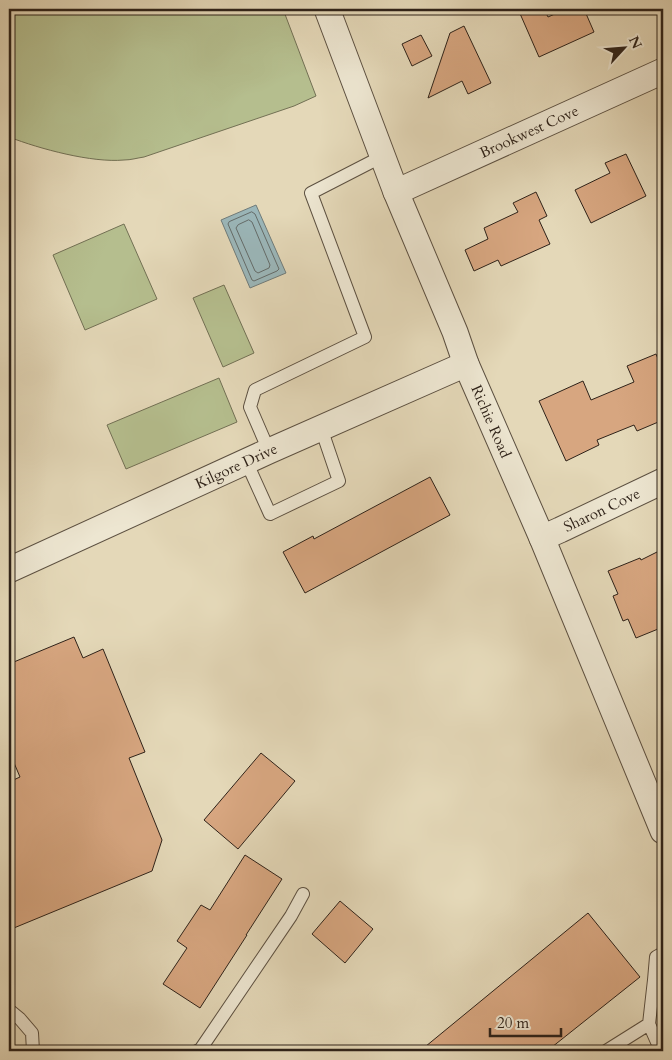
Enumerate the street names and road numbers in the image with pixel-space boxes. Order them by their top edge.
street label: Brookwest Cove [476,101,582,163]
street label: Richie Road [466,382,516,461]
street label: Kilgore Drive [192,438,281,493]
street label: Sharon Cove [560,483,643,537]

